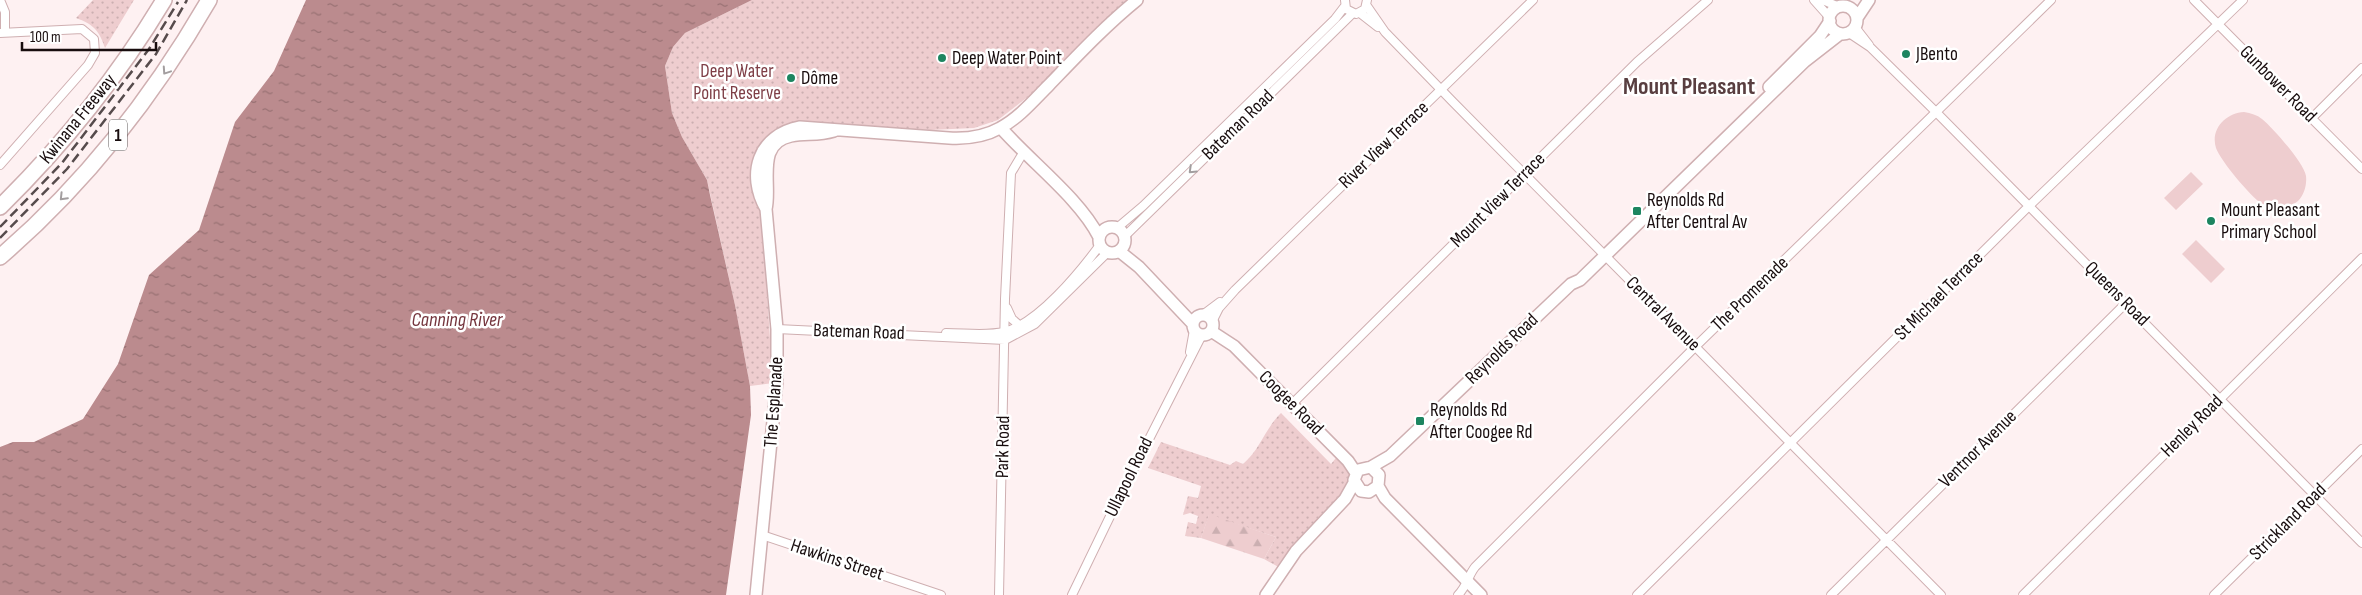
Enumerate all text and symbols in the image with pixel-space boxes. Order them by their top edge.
scale bar [22,20,156,52]
text: 100 m [30,28,61,47]
street label: Gunbower Road [2235,41,2321,127]
place label: JBento [1915,43,1958,66]
place label: Deep Water Point [952,47,1062,70]
marker: JBento [1900,48,1912,60]
marker: Deep Water Point [936,52,948,64]
park label: Deep Water Point Reserve [693,60,781,105]
one-way arrow [163,66,172,75]
place label: Dôme [801,67,838,90]
street label: Kwinana Freeway [35,69,122,169]
marker: Dôme [785,72,797,84]
district label: Mount Pleasant [1623,72,1755,101]
street label: Bateman Road [1197,85,1279,165]
street label: River View Terrace [1334,96,1434,194]
road number: 1 [109,120,127,150]
street label: Mount View Terrace [1446,148,1550,252]
one-way arrow [1189,164,1198,173]
place label: Reynolds Rd After Central Av [1646,189,1747,234]
one-way arrow [60,192,69,201]
place label: Mount Pleasant Primary School [2221,199,2320,244]
marker: Reynolds Rd After Central Av [1631,205,1643,217]
marker: Mount Pleasant Primary School [2205,215,2217,227]
street label: St Michael Terrace [1890,247,1988,345]
street label: The Promenade [1707,252,1793,336]
street label: Queens Road [2080,257,2154,331]
street label: Central Avenue [1621,272,1705,356]
water label: Canning River [412,308,504,332]
street label: Reynolds Road [1461,309,1543,389]
street label: Bateman Road [813,319,905,345]
street label: The Esplanade [759,356,789,448]
street label: Coogee Road [1254,366,1328,440]
street label: Henley Road [2156,390,2228,462]
place label: Reynolds Rd After Coogee Rd [1429,399,1532,444]
street label: Ventnor Avenue [1934,405,2022,493]
marker: Reynolds Rd After Coogee Rd [1414,415,1426,427]
street label: Park Road [991,416,1015,478]
street label: Ullapool Road [1100,433,1158,521]
street label: Strickland Road [2245,479,2331,565]
street label: Hawkins Street [788,534,887,586]

